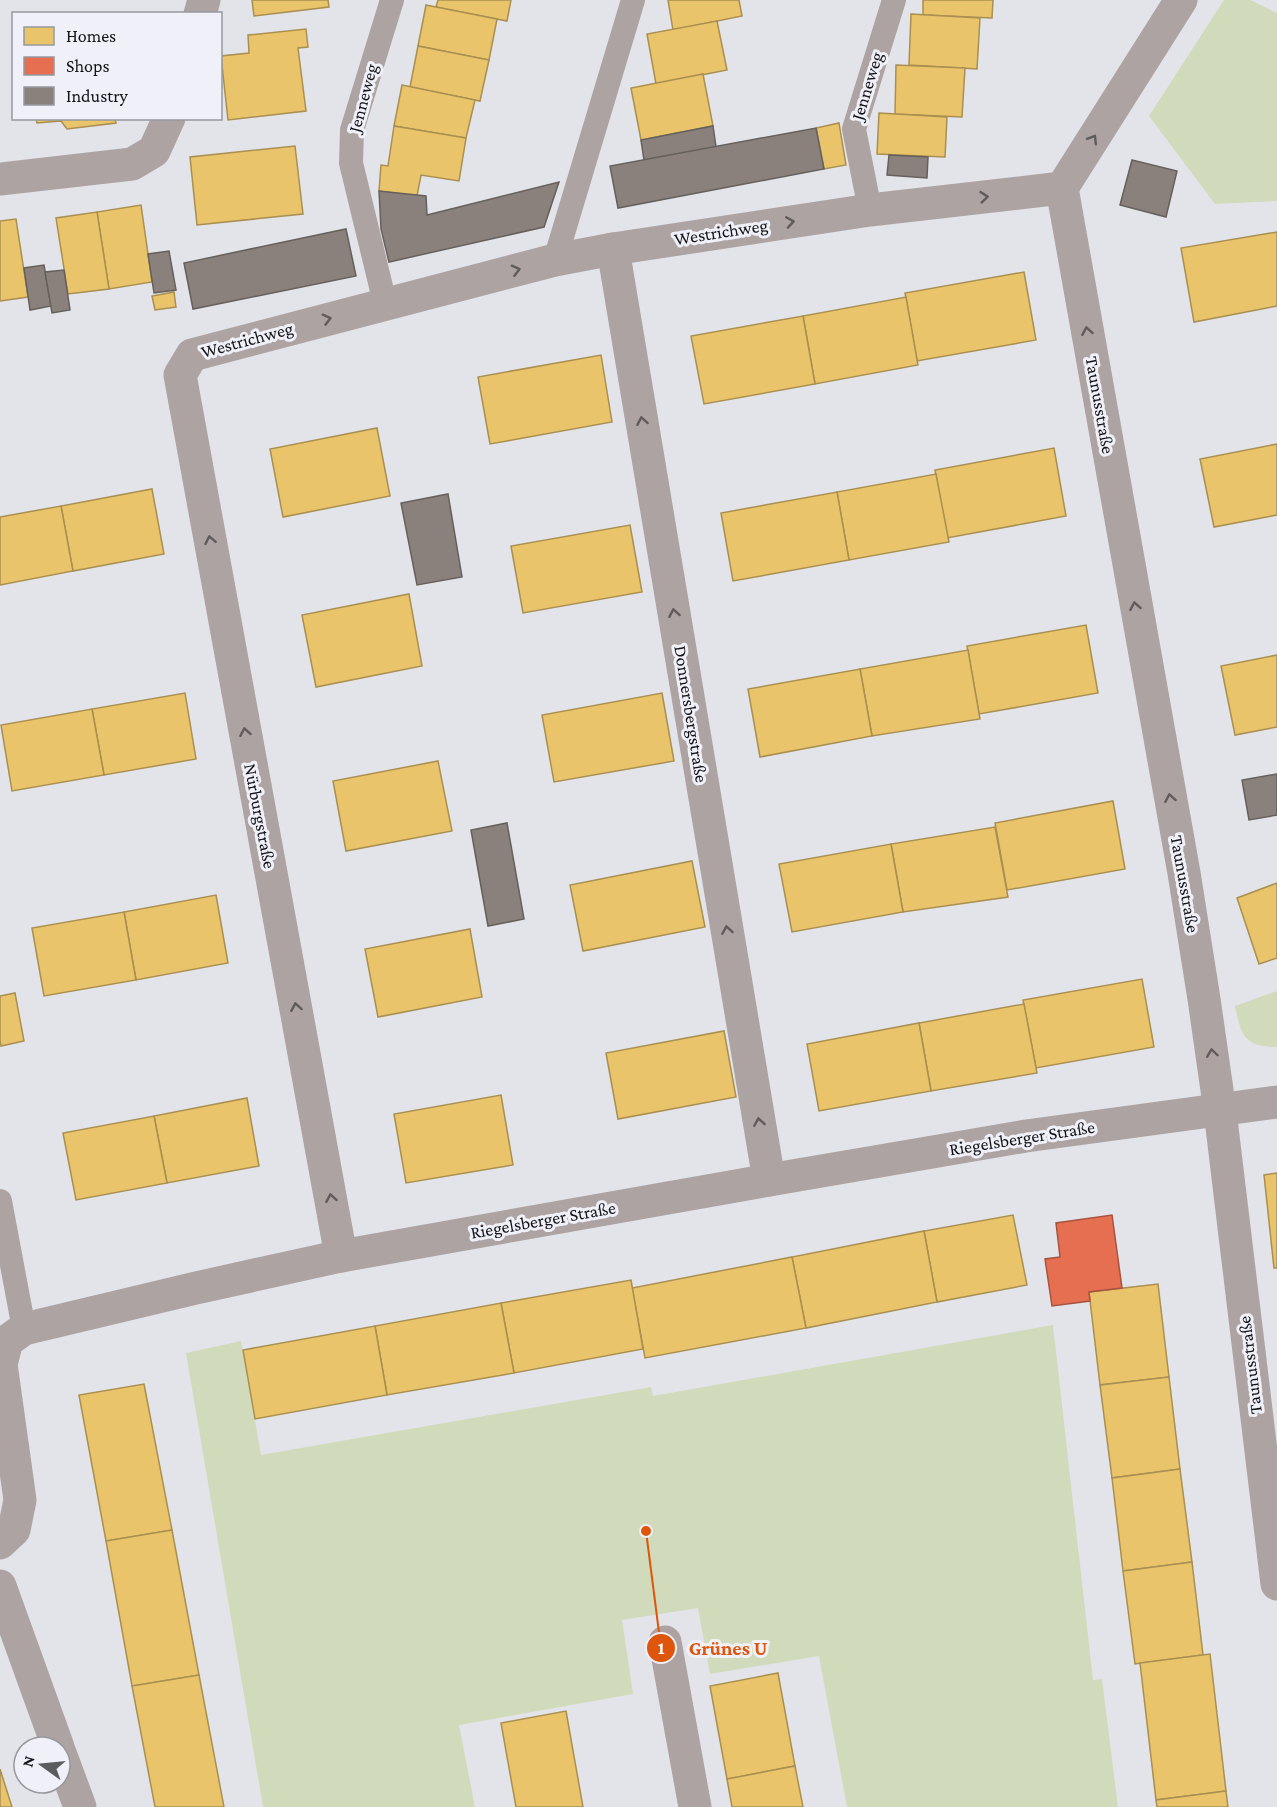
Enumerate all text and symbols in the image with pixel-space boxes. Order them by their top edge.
legend [12,12,222,120]
text: Homes [66,26,116,46]
street label: Jenneweg [847,49,887,124]
text: Shops [66,56,110,76]
street label: Jenneweg [344,61,382,136]
text: Industry [66,86,129,106]
one-way arrow [1086,135,1098,145]
one-way arrow [979,191,988,204]
street label: Westrichweg [673,215,770,249]
one-way arrow [786,216,795,228]
one-way arrow [511,265,521,278]
one-way arrow [321,314,332,326]
street label: Westrichweg [199,318,296,362]
one-way arrow [1081,327,1094,337]
street label: Taunusstraße [1082,355,1118,455]
one-way arrow [636,416,648,425]
one-way arrow [204,536,217,546]
one-way arrow [1130,602,1142,611]
one-way arrow [668,608,681,618]
street label: Donnersbergstraße [670,644,712,784]
one-way arrow [239,728,252,738]
street label: Nürburgstraße [240,762,280,870]
one-way arrow [1164,793,1177,803]
street label: Taunusstraße [1167,834,1203,934]
one-way arrow [721,925,733,934]
one-way arrow [290,1002,303,1012]
one-way arrow [1206,1048,1218,1057]
one-way arrow [753,1117,766,1127]
street label: Riegelsberger Straße [948,1117,1096,1159]
one-way arrow [325,1194,338,1204]
street label: Riegelsberger Straße [469,1197,617,1243]
street label: Taunusstraße [1234,1315,1266,1415]
callout: Grünes U [646,1629,779,1667]
text: Grünes U [689,1637,768,1659]
text: 1 [658,1638,665,1658]
north arrow [12,1735,72,1795]
text: N [18,1754,38,1769]

